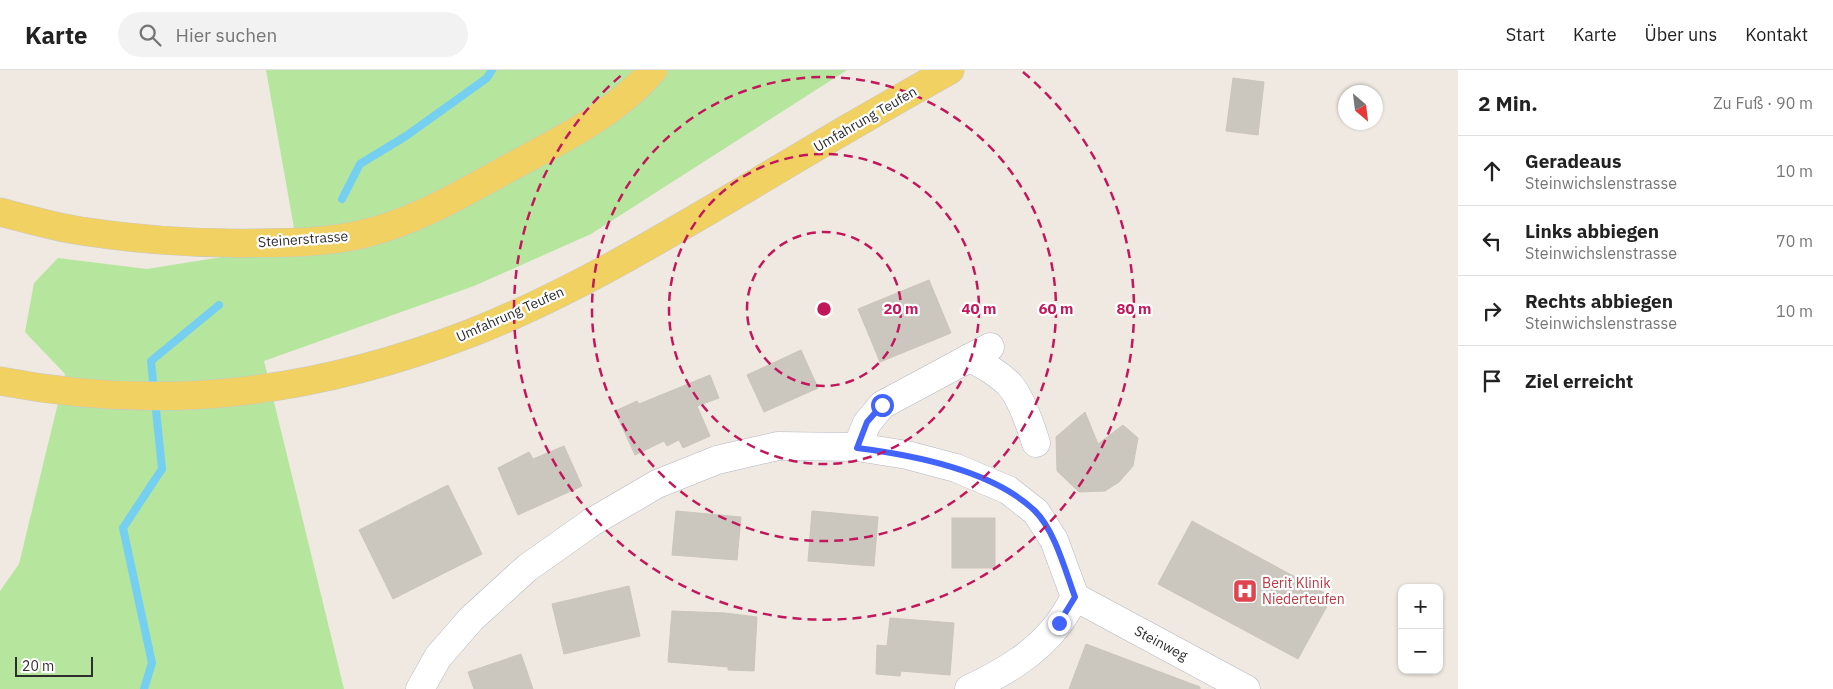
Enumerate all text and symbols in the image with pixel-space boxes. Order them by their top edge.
search box [118,12,468,57]
text: Karte [25,19,88,51]
icon: search [136,21,164,49]
text: Hier suchen [176,23,277,47]
text: Start [1506,23,1545,46]
text: Karte [1573,23,1617,46]
text: Über uns [1645,23,1717,46]
text: Kontakt [1745,23,1808,46]
street label: Umfahrung Teufen [810,82,920,156]
north arrow [1338,85,1383,130]
text: 2 Min. [1478,89,1538,117]
text: Zu Fuß · 90 m [1713,93,1813,113]
text: Geradeaus [1525,149,1622,173]
icon: ahead [1478,157,1506,185]
text: 10 m [1776,161,1813,181]
text: Steinwichslenstrasse [1525,173,1677,193]
text: Links abbiegen [1525,219,1659,243]
street label: Steinerstrasse [257,227,349,251]
icon: left [1478,227,1506,255]
text: 70 m [1776,231,1813,251]
text: Steinwichslenstrasse [1525,243,1677,263]
street label: Umfahrung Teufen [453,282,567,346]
text: Rechts abbiegen [1525,289,1673,313]
icon: right [1478,297,1506,325]
text: 20 m [884,299,918,318]
text: 40 m [962,299,996,318]
text: 60 m [1039,299,1073,318]
text: 80 m [1117,299,1151,318]
centre of rings [815,300,833,318]
text: 10 m [1776,301,1813,321]
text: Steinwichslenstrasse [1525,313,1677,333]
icon: arrive [1478,367,1506,395]
text: Ziel erreicht [1525,369,1633,393]
route start [871,394,894,417]
place label: Berit Klinik Niederteufen [1262,574,1345,608]
hospital icon: Berit Klinik Niederteufen [1232,578,1258,604]
map controls [1398,584,1443,674]
button: + [1398,584,1443,629]
route end [1048,612,1071,635]
street label: Steinweg [1131,621,1191,665]
button: − [1398,629,1443,674]
scale bar [15,654,92,677]
text: 20 m [22,657,54,675]

